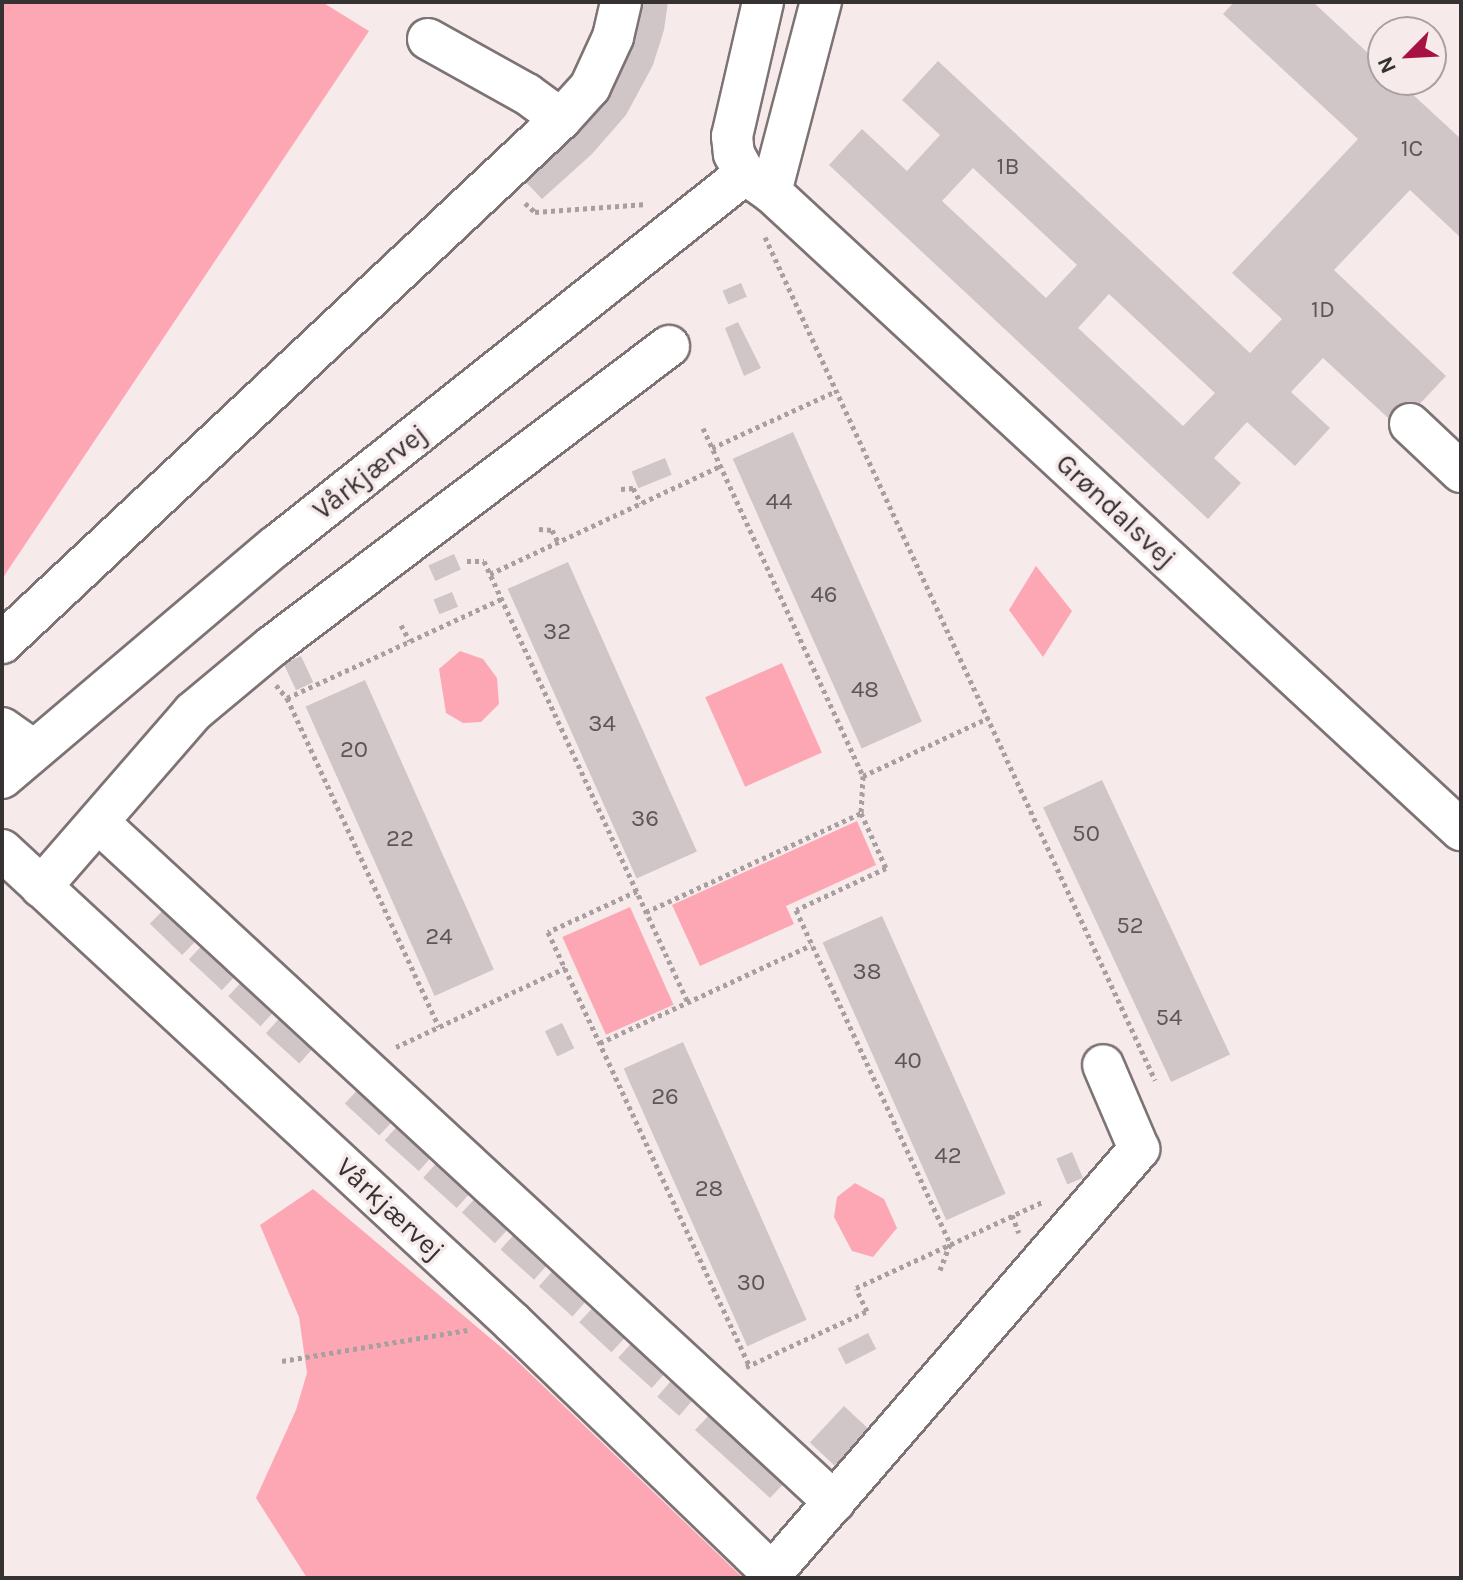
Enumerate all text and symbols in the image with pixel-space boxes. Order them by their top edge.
north arrow [1367,16,1447,96]
text: N [1372,52,1402,77]
house number: 1C [1401,135,1423,163]
house number: 1B [997,153,1019,181]
house number: 1D [1311,296,1335,324]
street label: Vårkjærvej [306,417,434,527]
street label: Grøndalsvej [1049,447,1183,575]
house number: 44 [766,488,792,516]
house number: 46 [810,581,838,609]
house number: 32 [543,618,571,646]
house number: 48 [851,676,879,704]
house number: 34 [588,710,616,738]
house number: 20 [340,736,368,764]
house number: 36 [631,805,659,833]
house number: 50 [1072,820,1100,848]
house number: 22 [386,825,414,853]
house number: 52 [1116,912,1144,940]
house number: 24 [425,923,453,951]
house number: 38 [853,958,881,986]
house number: 54 [1156,1004,1182,1032]
house number: 40 [894,1047,922,1075]
house number: 26 [651,1083,679,1111]
house number: 42 [934,1142,962,1170]
street label: Vårkjærvej [329,1150,451,1268]
house number: 28 [695,1175,723,1203]
house number: 30 [737,1269,765,1297]

